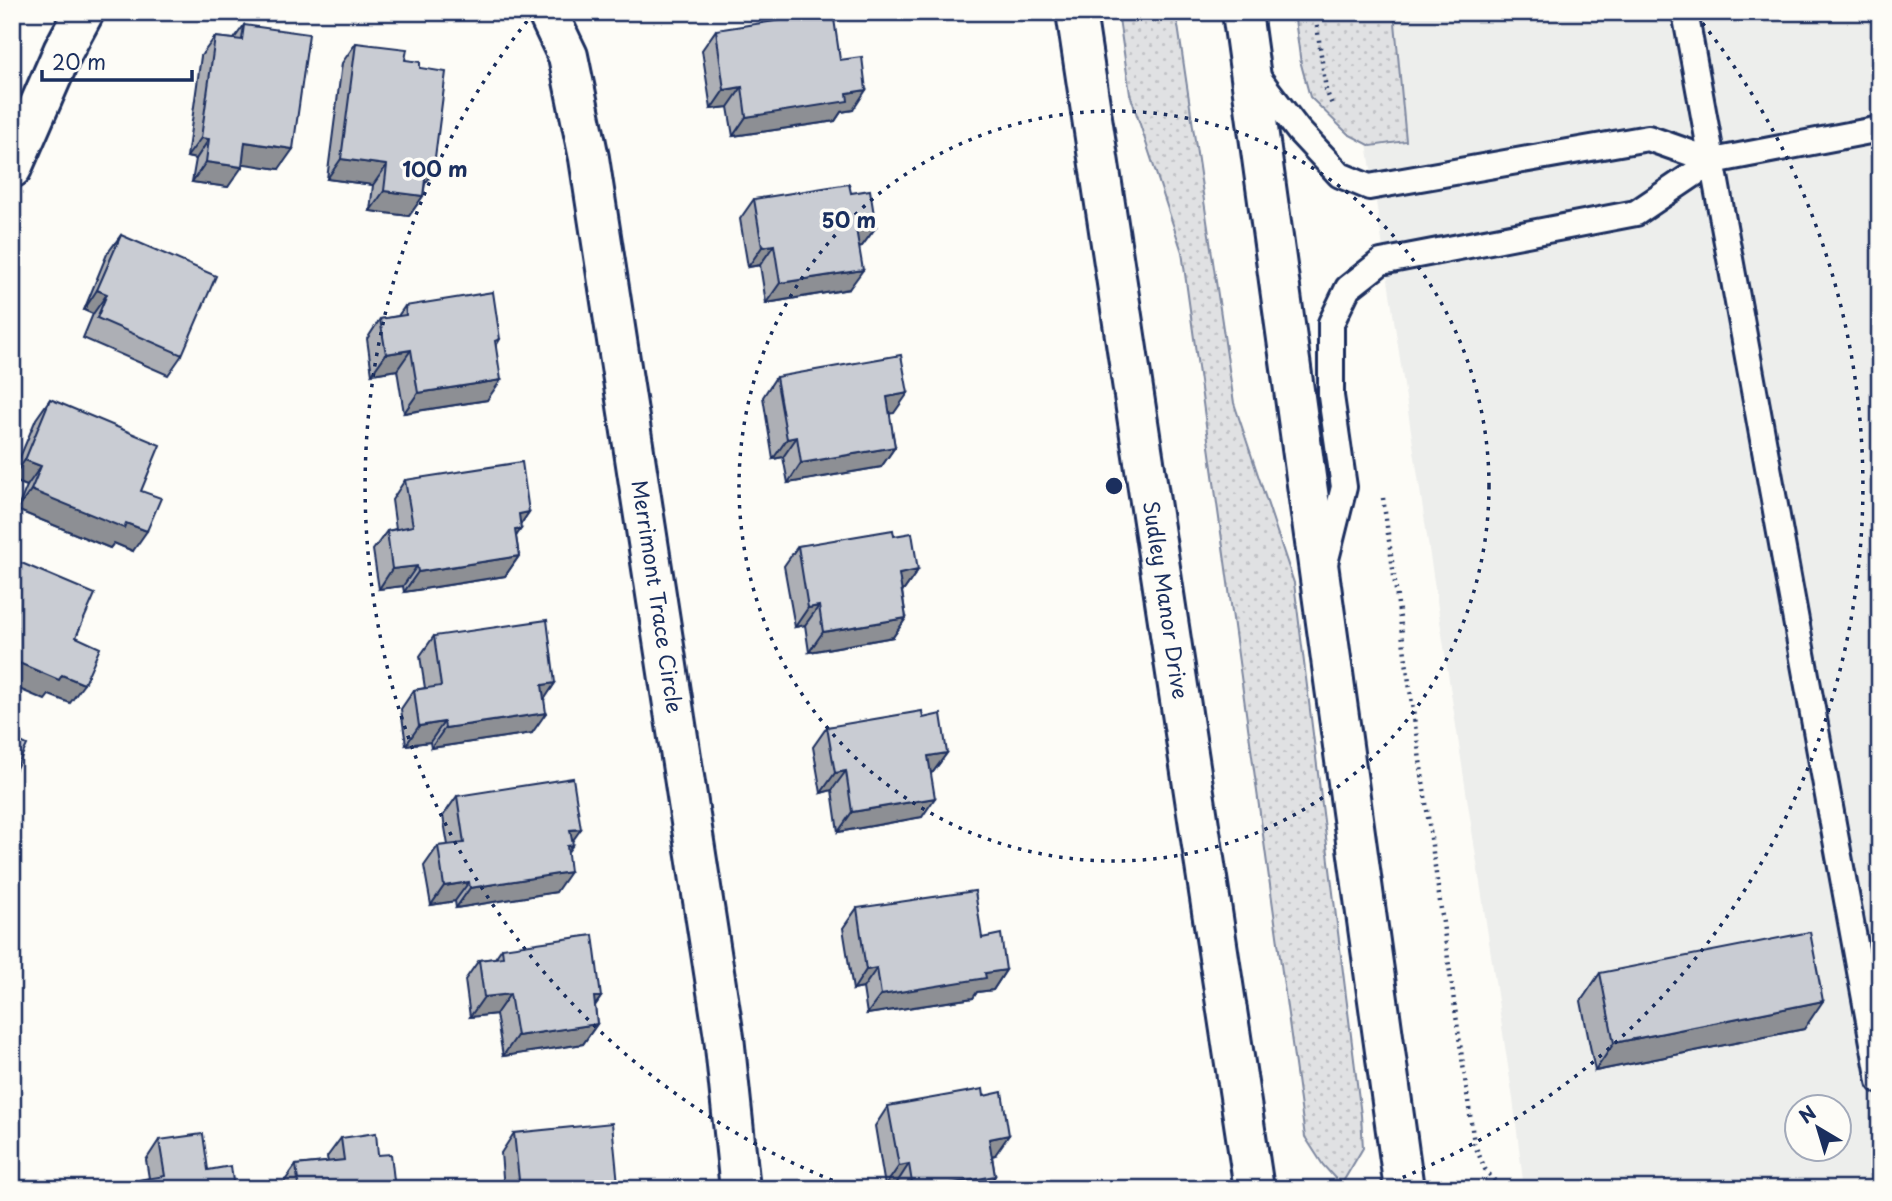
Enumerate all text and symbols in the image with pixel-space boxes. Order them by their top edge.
scale bar [42,38,192,82]
text: 20 m [52,45,106,77]
text: 100 m [402,152,468,184]
text: 50 m [822,203,876,235]
centre of rings [1102,474,1126,498]
street label: Merrimont Trace Circle [625,478,692,716]
street label: Sudley Manor Drive [1136,499,1198,701]
north arrow [1784,1092,1854,1162]
text: N [1792,1098,1821,1129]

